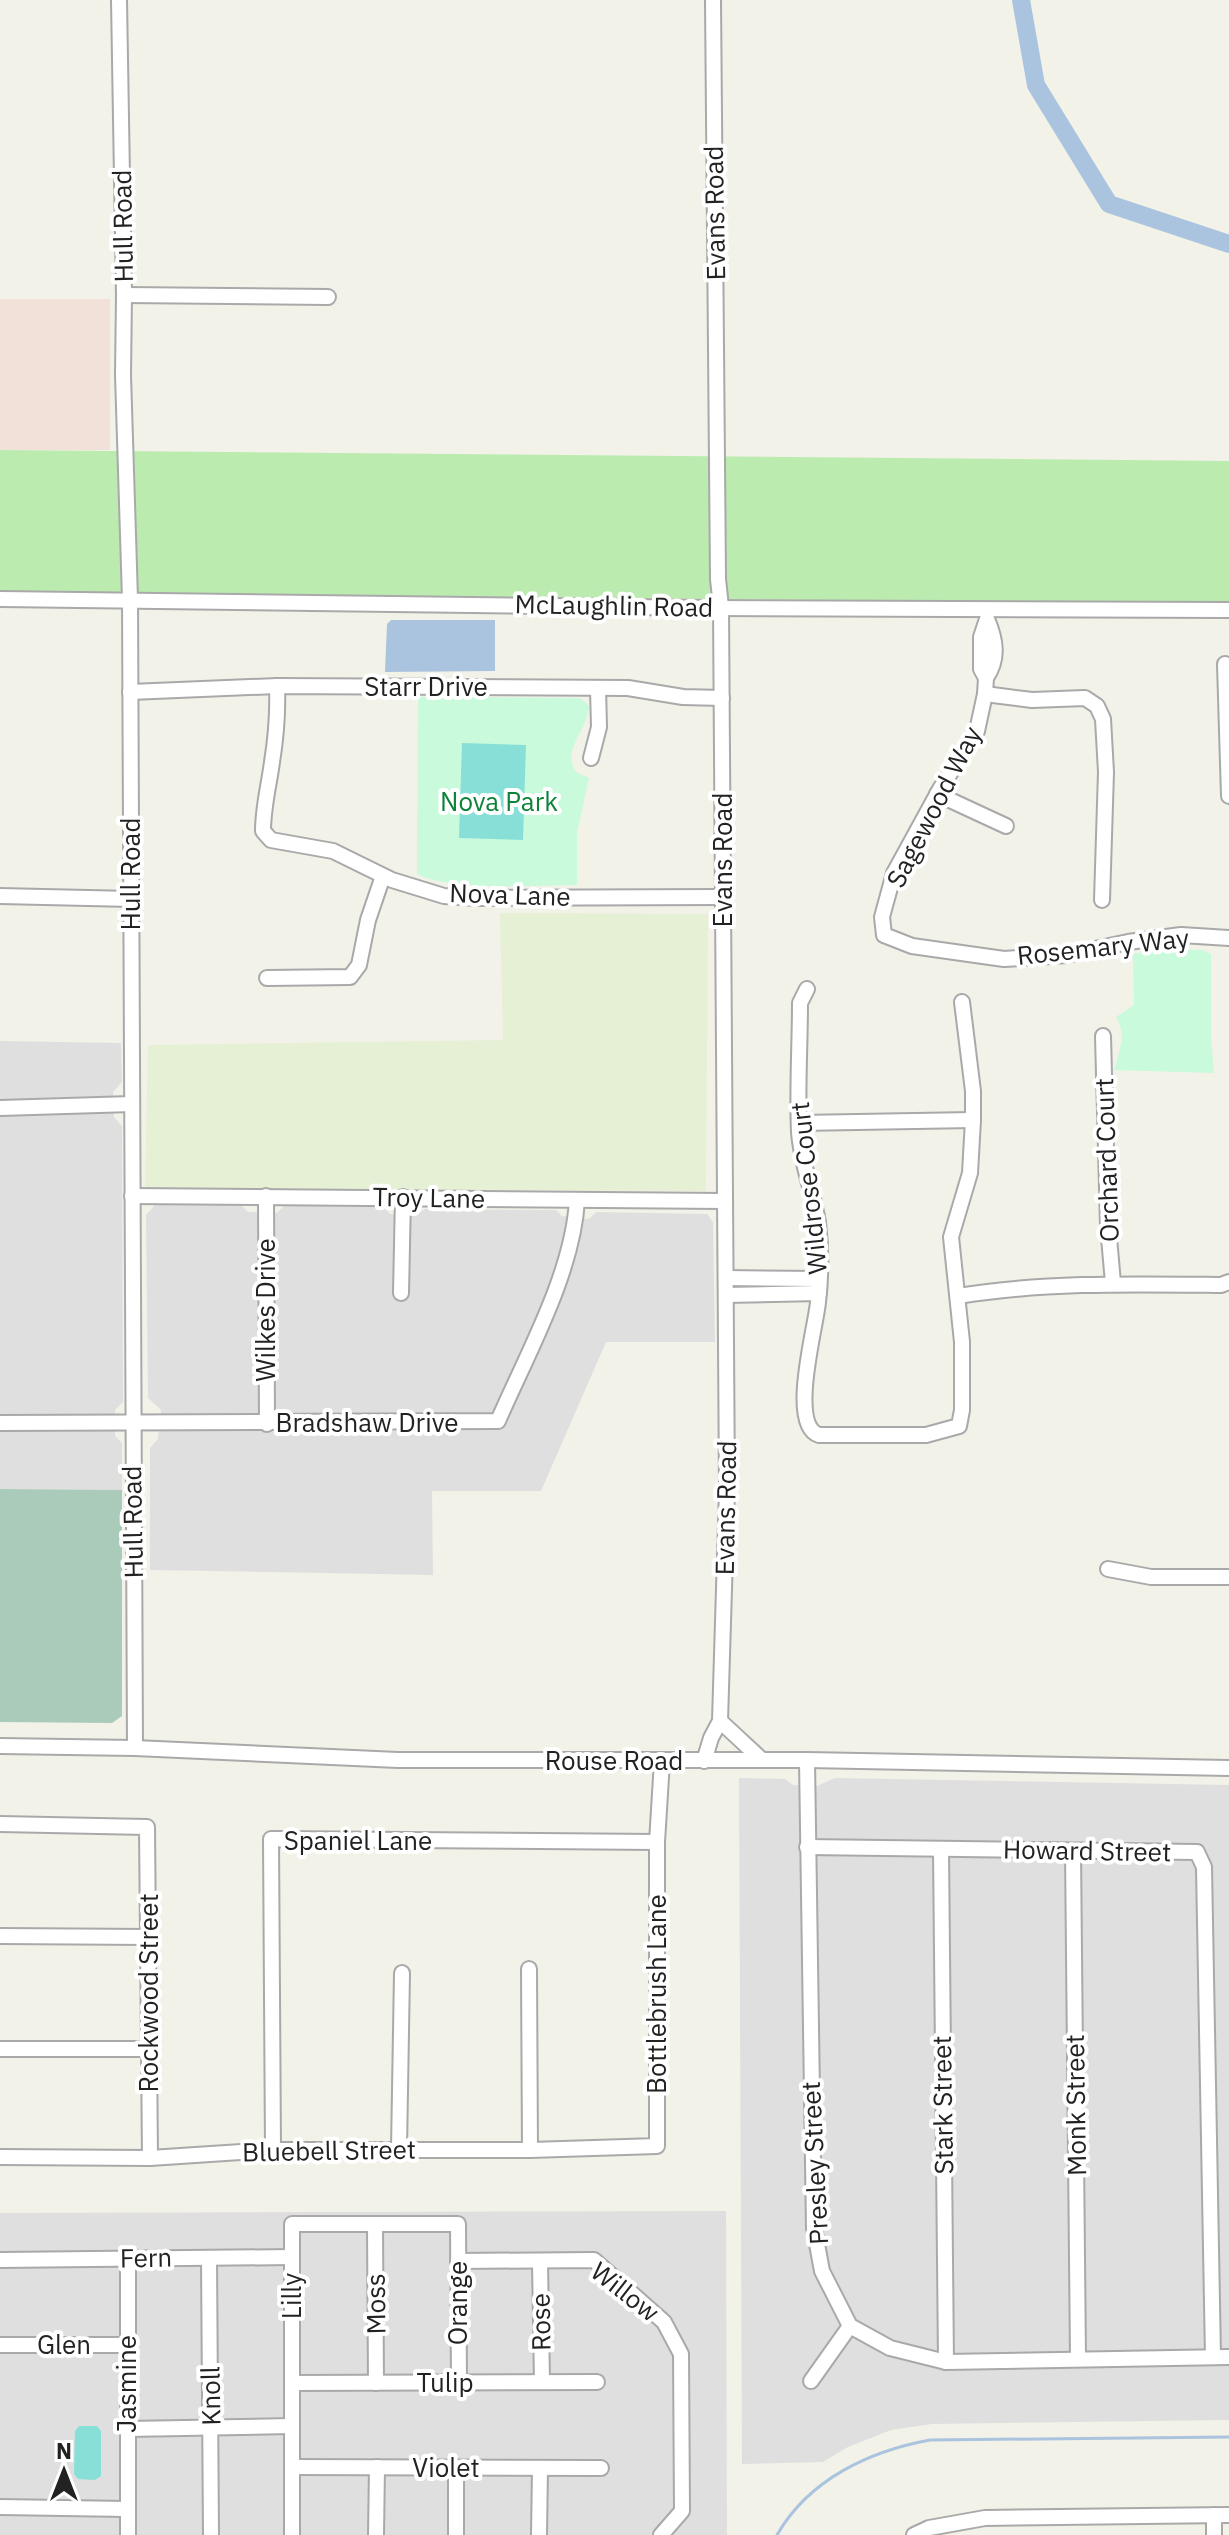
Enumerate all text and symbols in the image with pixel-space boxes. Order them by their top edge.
street label: Evans Road [696,145,732,281]
street label: Hull Road [104,169,140,283]
street label: McLaughlin Road [514,586,714,624]
street label: Starr Drive [364,669,488,703]
street label: Sagewood Way [878,720,988,893]
park label: Nova Park [440,784,558,818]
street label: Evans Road [705,793,739,927]
street label: Hull Road [113,817,147,931]
street label: Nova Lane [449,875,571,913]
street label: Rosemary Way [1015,920,1191,972]
street label: Orchard Court [1086,1077,1126,1243]
street label: Wildrose Court [782,1100,834,1276]
street label: Troy Lane [372,1179,486,1215]
street label: Wilkes Drive [248,1238,282,1382]
street label: Bradshaw Drive [275,1405,459,1439]
street label: Evans Road [707,1440,743,1576]
street label: Hull Road [114,1465,150,1579]
street label: Rouse Road [545,1743,683,1777]
street label: Spaniel Lane [284,1823,432,1857]
street label: Howard Street [1003,1832,1171,1868]
street label: Rockwood Street [131,1893,165,2093]
street label: Bottlebrush Lane [639,1894,673,2094]
street label: Monk Street [1057,2034,1093,2176]
street label: Stark Street [924,2035,960,2175]
street label: Presley Street [793,2081,835,2246]
street label: Bluebell Street [242,2131,416,2169]
street label: Fern [119,2240,173,2274]
street label: Willow [584,2254,667,2329]
street label: Orange [440,2261,474,2345]
street label: Lilly [274,2273,308,2319]
street label: Moss [357,2273,393,2335]
street label: Rose [522,2293,558,2351]
street label: Glen [37,2327,91,2361]
street label: Jasmine [109,2335,143,2433]
street label: Tulip [417,2365,474,2399]
street label: Knoll [192,2366,228,2426]
north arrow [24,2431,104,2511]
text: N [56,2436,72,2465]
street label: Violet [412,2450,480,2484]

